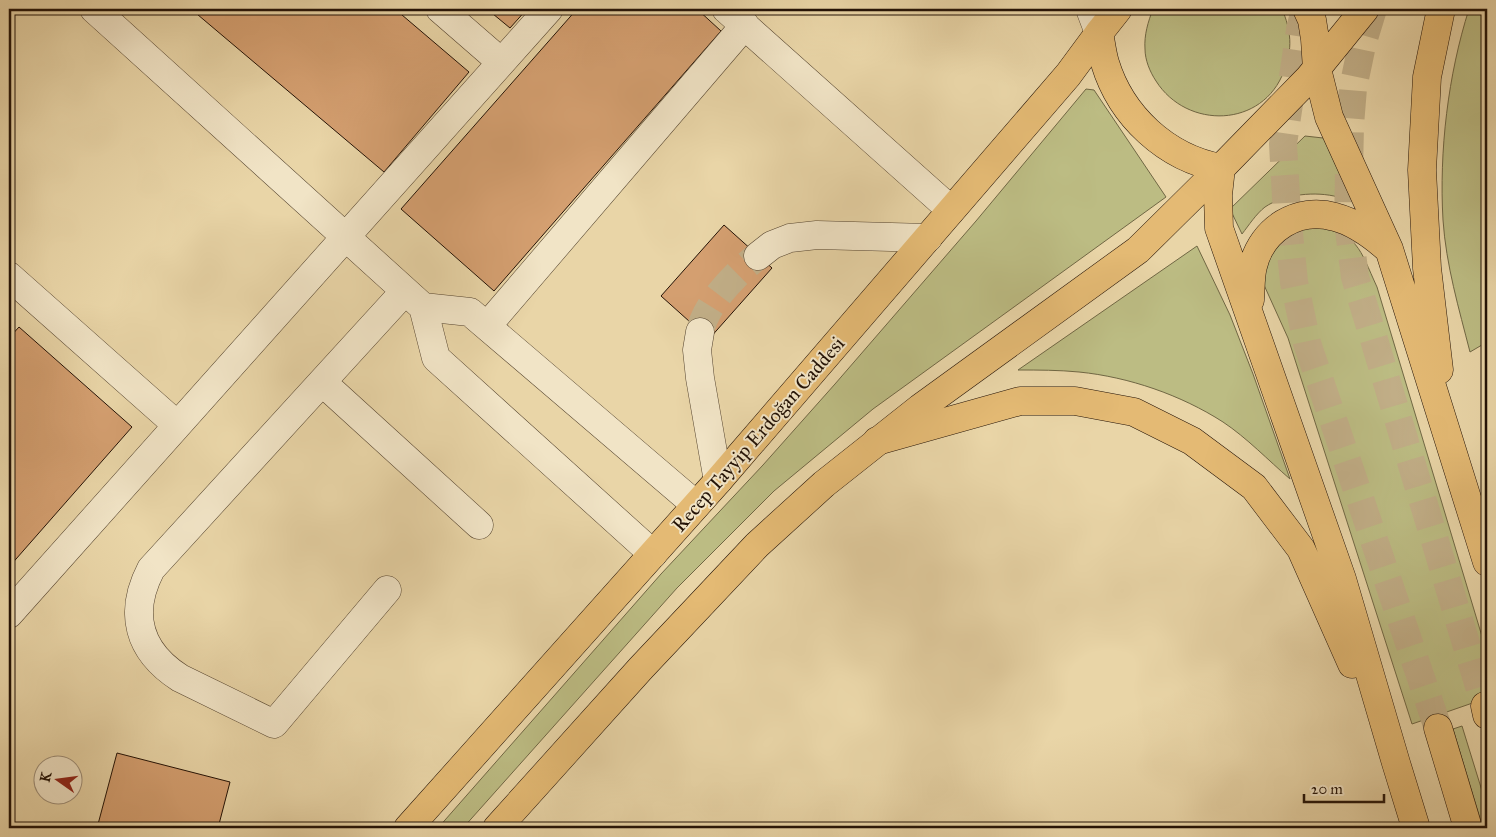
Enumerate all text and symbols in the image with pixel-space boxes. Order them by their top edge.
street label: Recep Tayyip Erdoğan Caddesi [667,331,850,537]
north arrow [32,754,82,804]
text: K [36,769,56,784]
scale bar [1304,772,1384,804]
text: 20 m [1311,780,1343,798]

